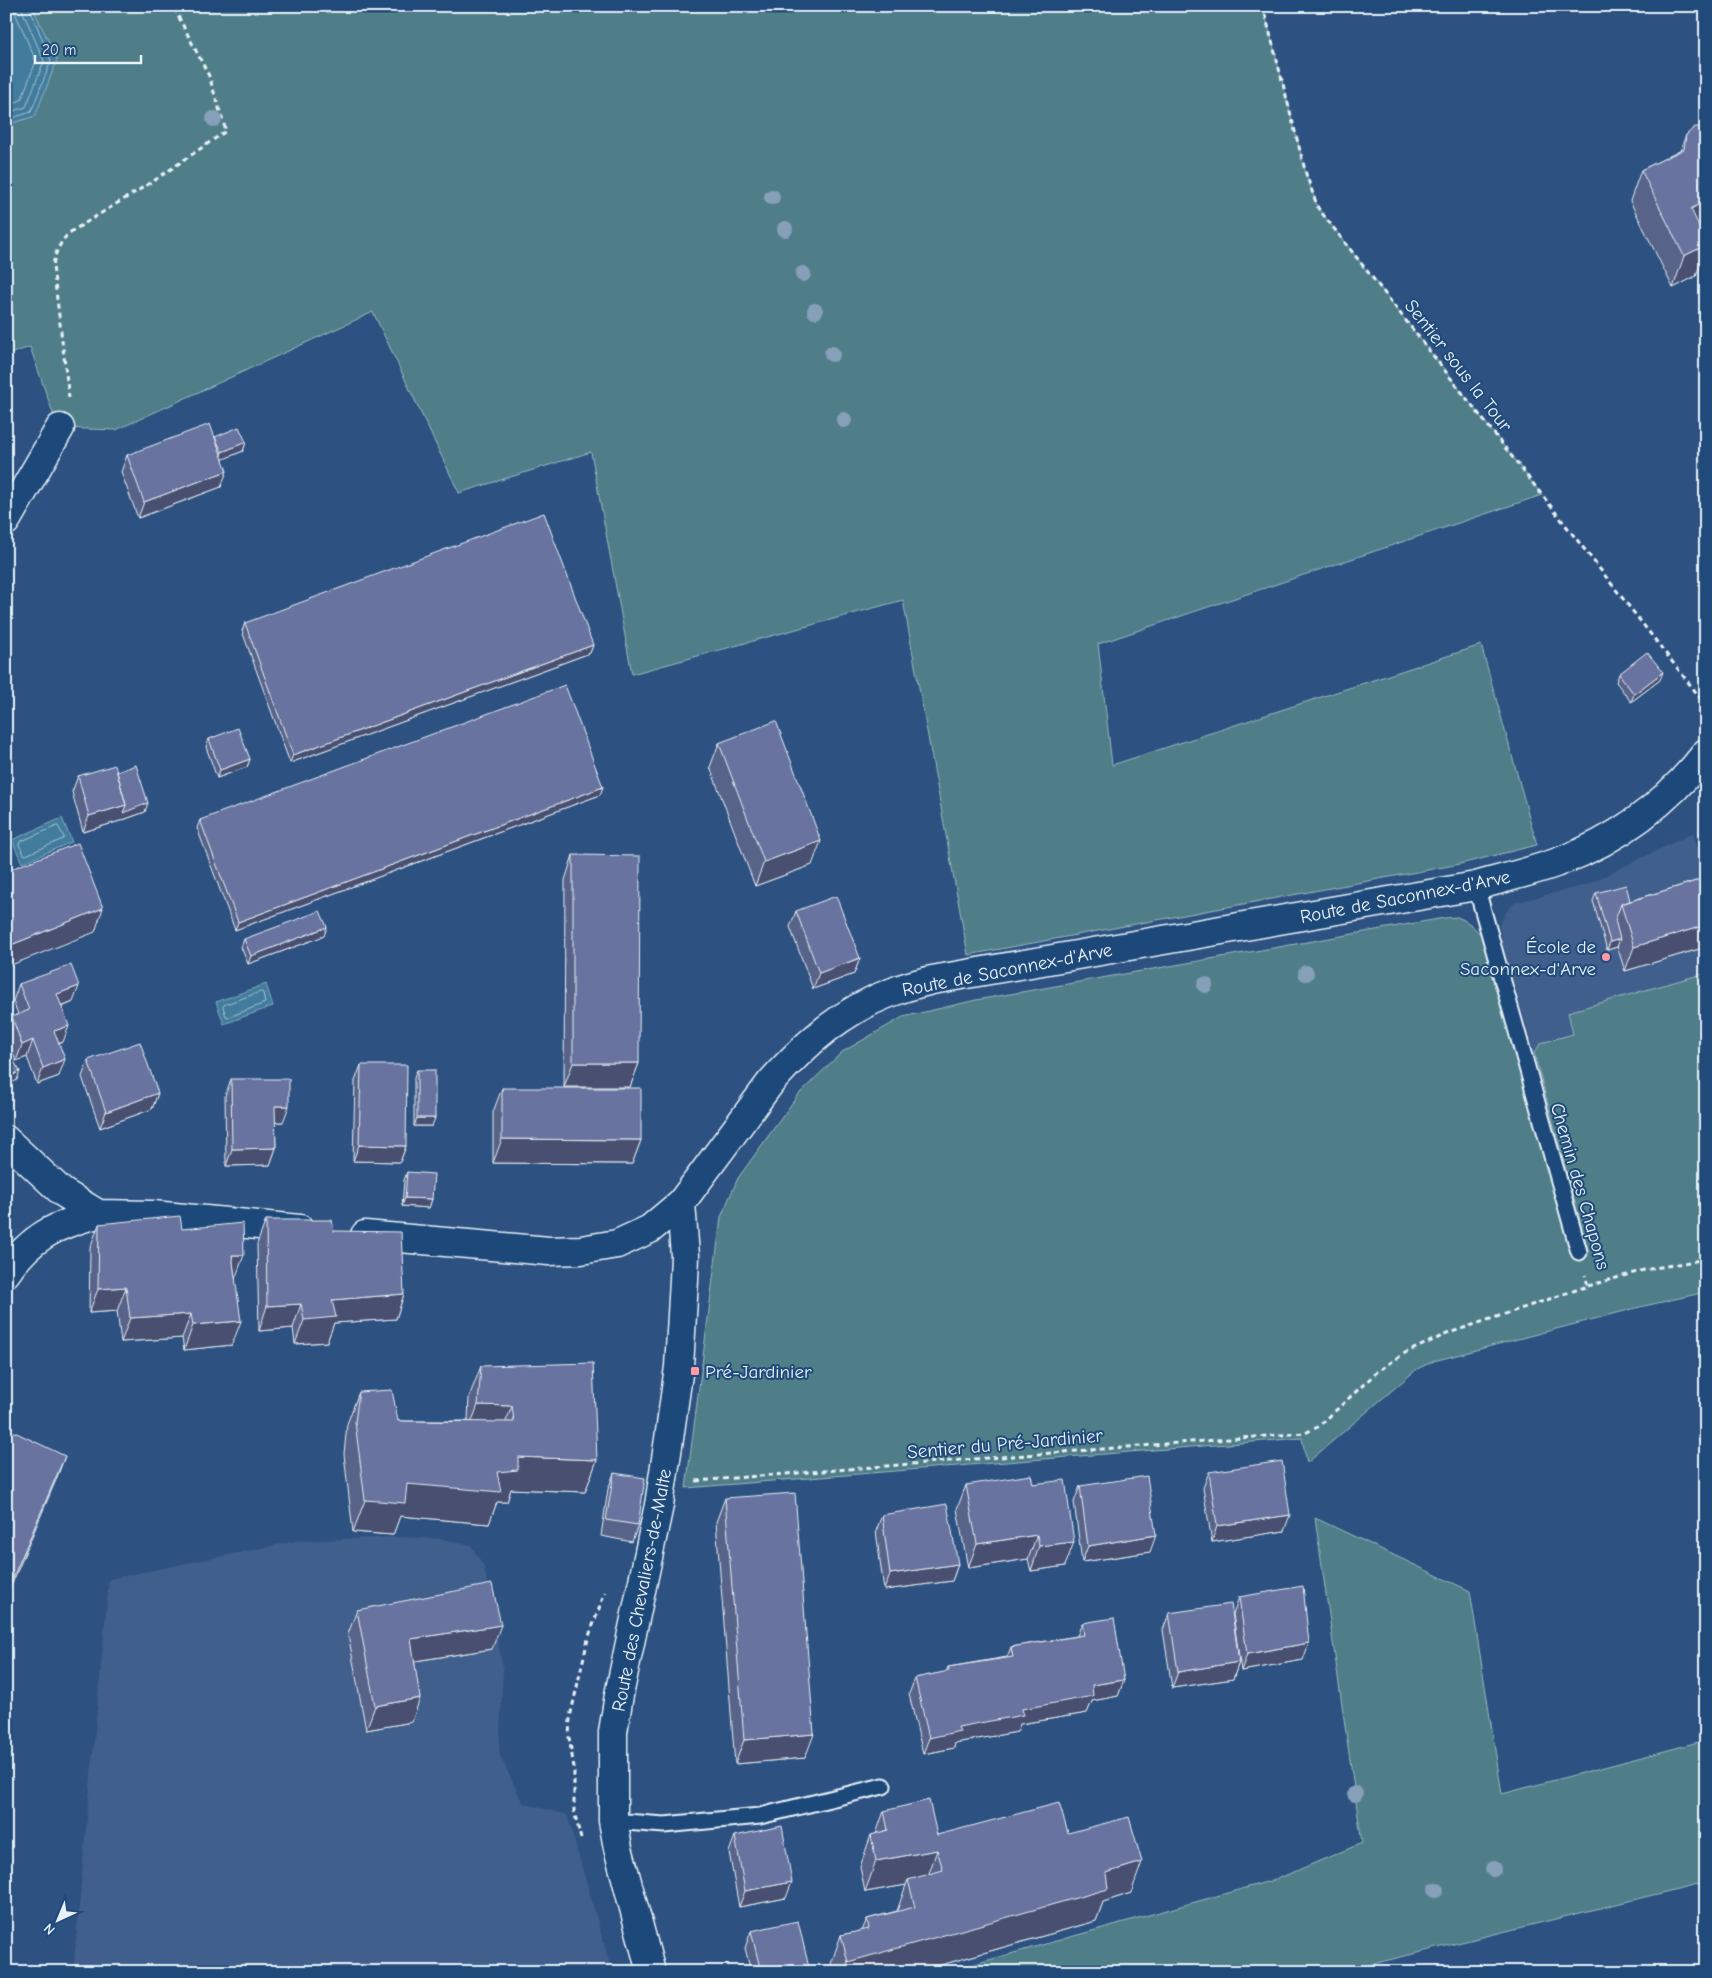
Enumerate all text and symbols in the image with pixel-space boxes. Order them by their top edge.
scale bar [35,32,141,64]
text: 20 m [42,41,76,59]
street label: Sentier sous la Tour [1400,295,1517,436]
street label: Route de Saconnex-d'Arve [1298,866,1512,928]
place label: École de Saconnex-d'Arve [1460,936,1596,980]
street label: Route de Saconnex-d'Arve [900,939,1114,1001]
marker: École de Saconnex-d'Arve [1600,951,1612,963]
street label: Chemin des Chapons [1546,1100,1614,1272]
place label: Pré-Jardinier [705,1361,812,1383]
marker: Pré-Jardinier [689,1365,701,1377]
street label: Sentier du Pré-Jardinier [906,1424,1104,1464]
street label: Route des Chevaliers-de-Malte [608,1467,676,1713]
north arrow [32,1896,82,1946]
text: N [40,1920,59,1938]

